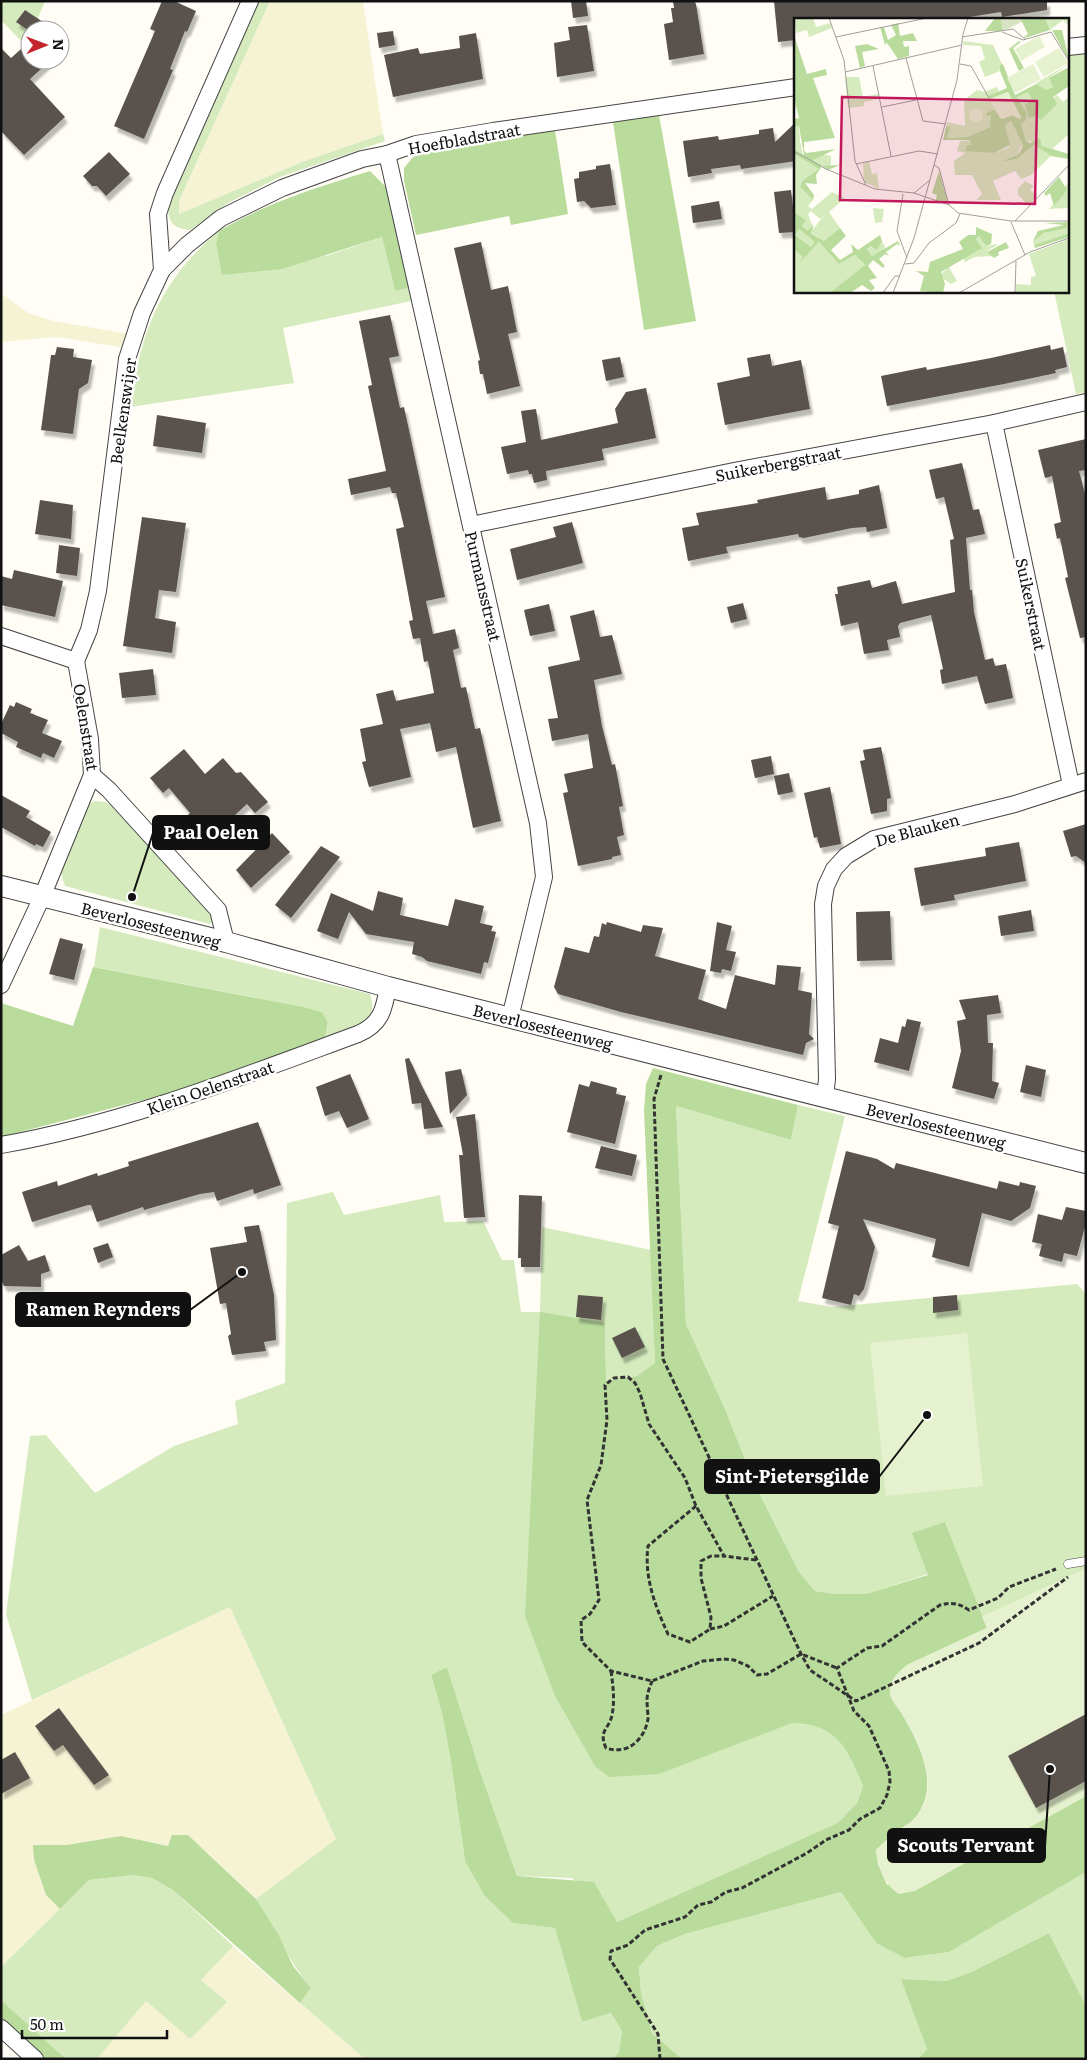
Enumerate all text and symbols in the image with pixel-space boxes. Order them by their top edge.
inset map [794,18,1070,292]
north arrow [20,20,70,70]
text: N [49,39,69,51]
street label: Hoefbladstraat [406,116,523,160]
street label: Beelkenswijer [103,356,141,466]
street label: Suikerbergstraat [713,439,844,487]
street label: Purmansstraat [460,528,509,644]
street label: Suikerstraat [1010,555,1054,653]
street label: Oelenstraat [68,682,106,773]
street label: De Blauken [872,806,962,852]
callout: Paal Oelen [153,816,269,849]
text: Paal Oelen [163,818,259,845]
street label: Beverlosesteenweg [79,895,224,953]
street label: Beverlosesteenweg [471,997,616,1055]
street label: Klein Oelenstraat [143,1054,277,1120]
street label: Beverlosesteenweg [864,1096,1009,1154]
callout: Ramen Reynders [16,1293,190,1326]
text: Ramen Reynders [26,1295,180,1322]
callout: Sint-Pietersgilde [705,1460,879,1493]
text: Sint-Pietersgilde [715,1462,869,1489]
callout: Scouts Tervant [888,1829,1045,1862]
text: Scouts Tervant [898,1831,1035,1858]
scale bar [22,2008,168,2040]
text: 50 m [30,2012,64,2035]

